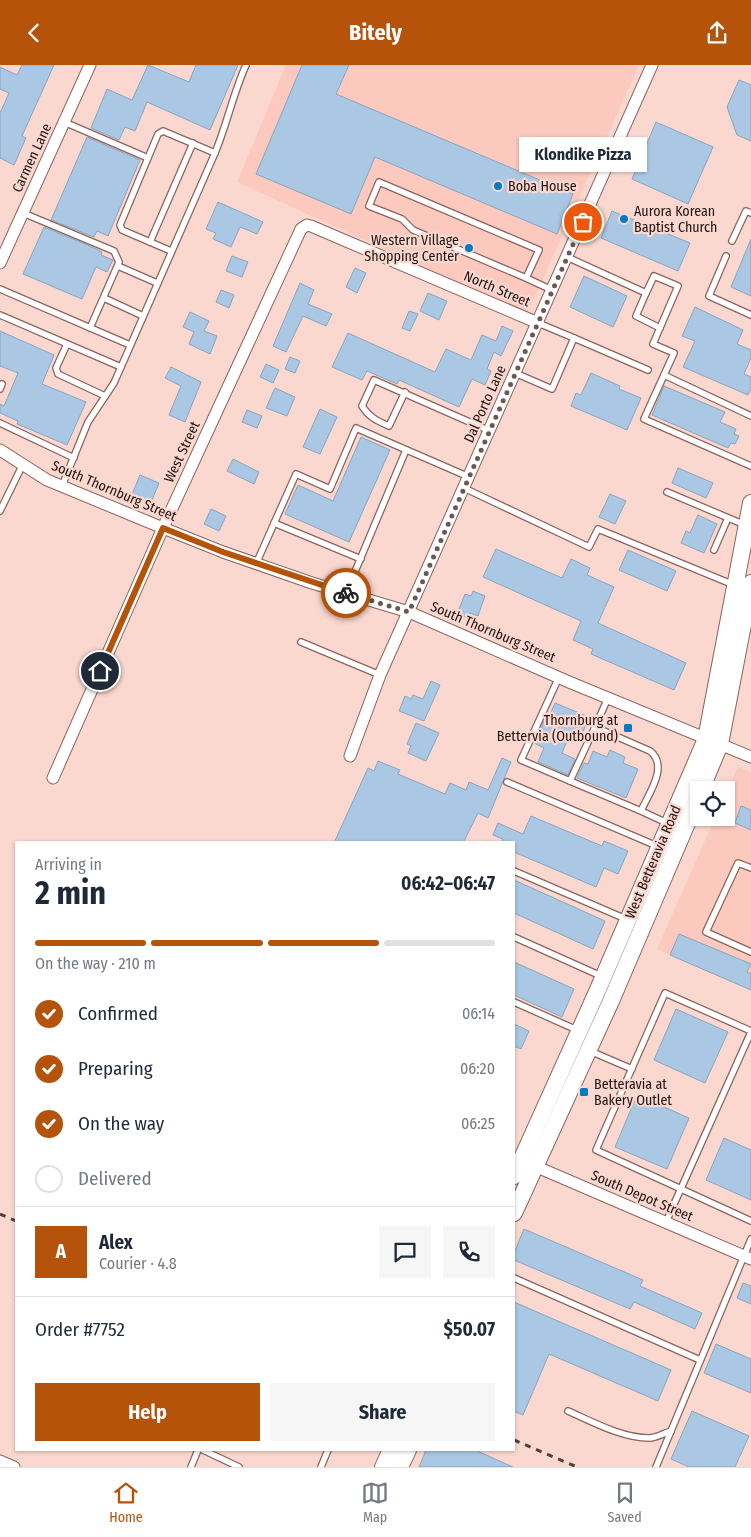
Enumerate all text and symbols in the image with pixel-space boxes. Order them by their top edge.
icon: back [20,19,48,47]
text: Bitely [349,19,402,46]
icon: share [703,19,731,47]
street label: Carmen Lane [9,121,55,195]
callout: Klondike Pizza [519,137,647,172]
text: Klondike Pizza [535,145,631,164]
place label: Boba House [508,178,577,195]
marker: Boba House [492,180,504,192]
pin [562,201,604,243]
place label: Aurora Korean Baptist Church [634,203,717,236]
icon: bag [569,208,597,236]
marker: Aurora Korean Baptist Church [618,213,630,225]
place label: Western Village Shopping Center [364,232,459,265]
marker: Western Village Shopping Center [463,242,475,254]
street label: North Street [461,267,533,311]
street label: Dal Porto Lane [460,362,510,445]
street label: West Street [160,418,204,485]
street label: South Thornburg Street [49,457,179,525]
courier [321,568,371,618]
icon: bike [332,579,360,607]
street label: South Thornburg Street [428,598,558,666]
pin [79,650,121,692]
icon: home [86,657,114,685]
place label: Thornburg at Bettervia (Outbound) [497,712,618,745]
marker: Thornburg at Bettervia (Outbound) [622,722,634,734]
map controls [690,781,735,826]
button: locate [690,781,735,826]
street label: West Betteravia Road [621,803,685,921]
text: Arriving in [35,855,102,874]
text: 06:42–06:47 [401,872,495,895]
text: 2 min [35,874,106,912]
text: On the way · 210 m [35,954,156,973]
icon: check [35,1000,63,1028]
text: Confirmed [78,1002,158,1025]
text: 06:14 [462,1004,495,1023]
icon: check [35,1055,63,1083]
text: Preparing [78,1057,153,1080]
text: 06:20 [460,1059,495,1078]
place label: Betteravia at Bakery Outlet [594,1076,672,1109]
marker: Betteravia at Bakery Outlet [578,1086,590,1098]
icon: check [35,1110,63,1138]
text: On the way [78,1112,164,1135]
text: 06:25 [461,1114,495,1133]
text: Delivered [78,1167,152,1190]
street label: South Depot Street [588,1167,696,1225]
button: chat [379,1226,431,1278]
button: phone [443,1226,495,1278]
text: Alex [99,1231,133,1254]
text: A [56,1240,66,1263]
text: Courier · 4.8 [99,1254,177,1273]
text: Order #7752 [35,1318,125,1341]
text: $50.07 [444,1318,495,1341]
button: Help [35,1383,260,1441]
button: Share [270,1383,495,1441]
tab: Home [109,1479,143,1526]
tab: Map [361,1479,389,1526]
tab: Saved [608,1479,642,1526]

